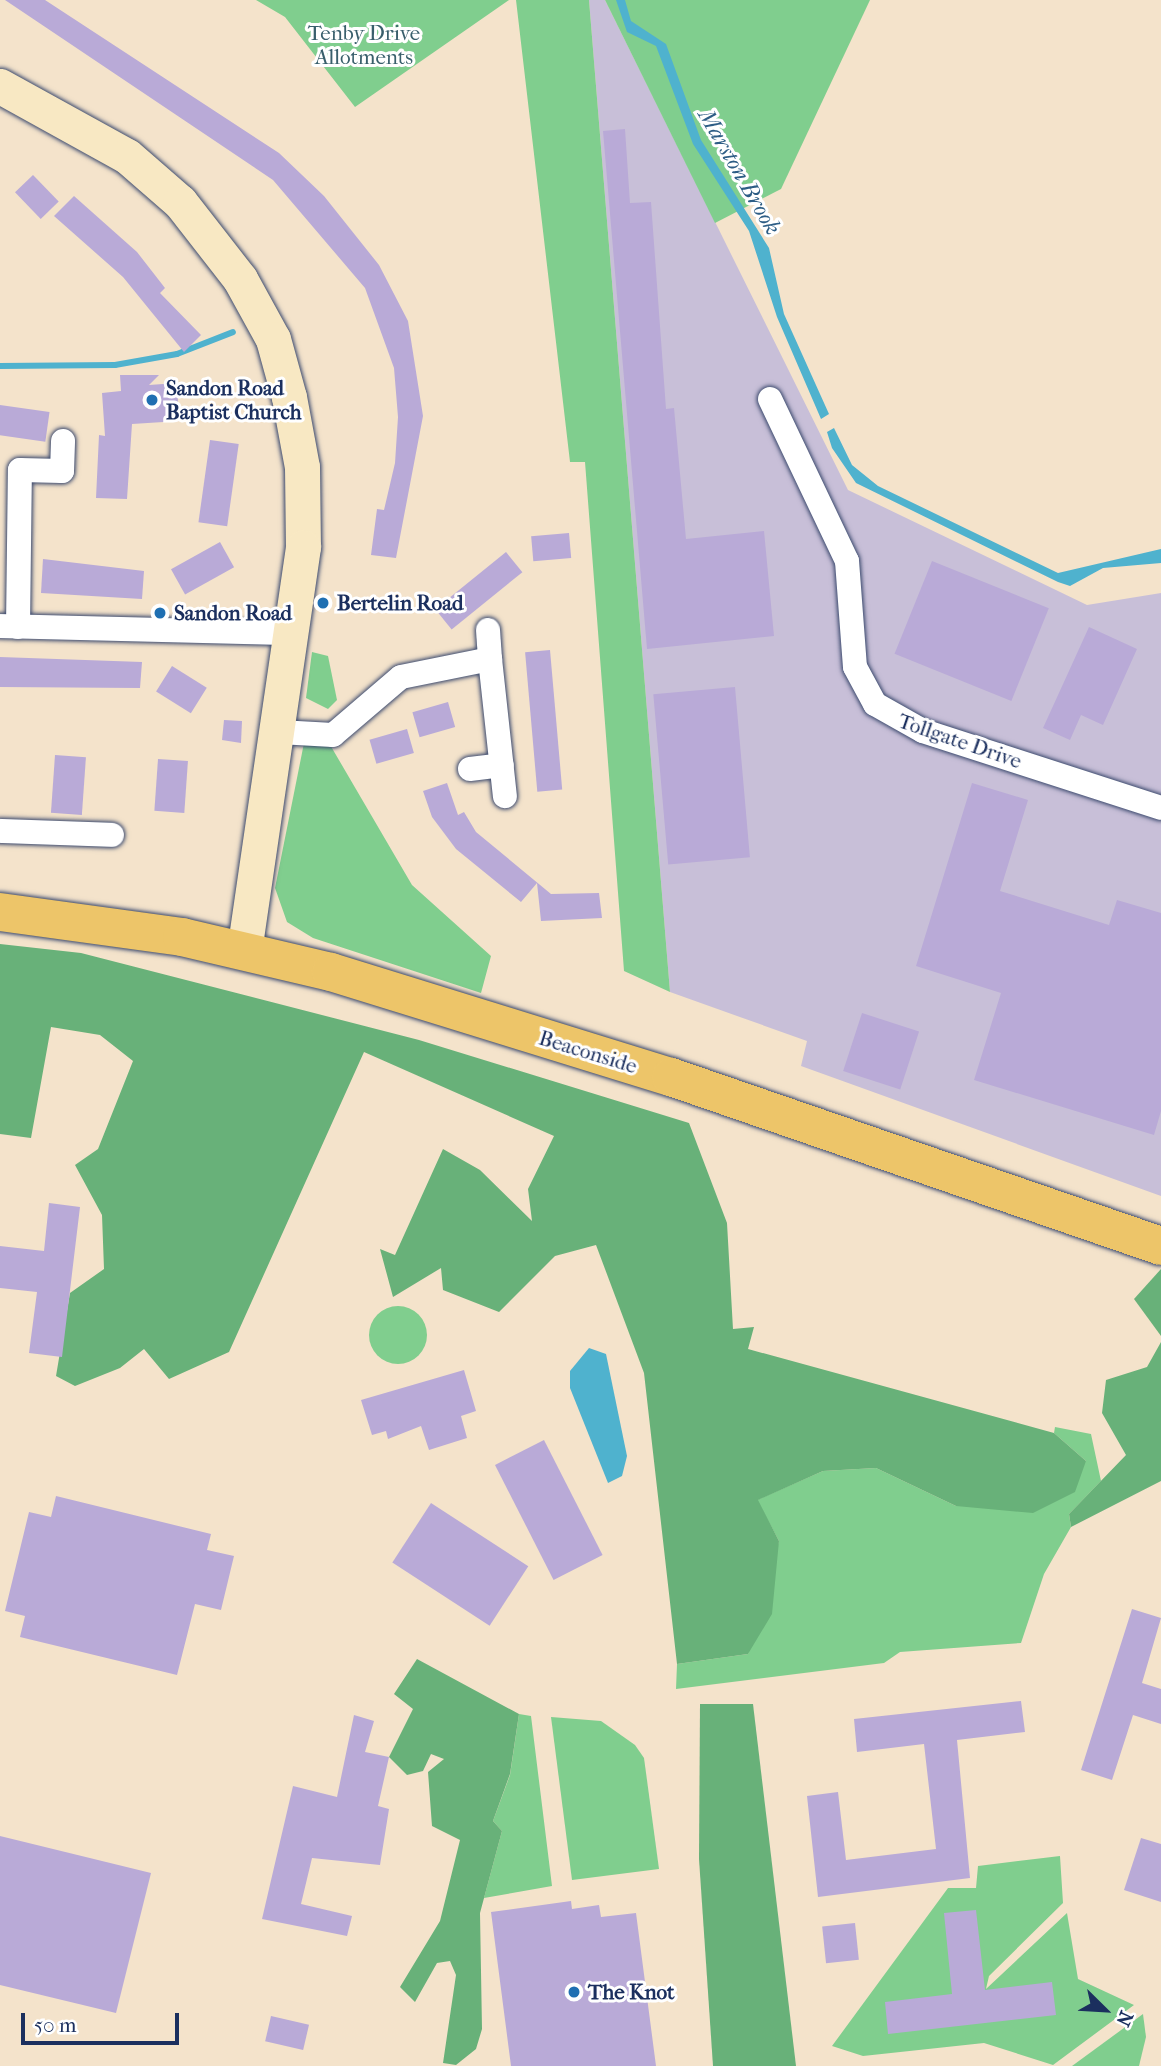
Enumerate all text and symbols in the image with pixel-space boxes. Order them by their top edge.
park label: Tenby Drive Allotments [308,20,420,70]
water label: Marston Brook [692,104,786,240]
place label: Sandon Road Baptist Church [166,375,302,425]
marker: Sandon Road Baptist Church [144,392,160,408]
place label: Bertelin Road [337,590,463,616]
marker: Bertelin Road [315,595,331,611]
place label: Sandon Road [174,600,292,626]
marker: Sandon Road [152,605,168,621]
street label: Tollgate Drive [895,708,1025,774]
street label: Beaconside [536,1025,640,1079]
north arrow [1070,1975,1140,2045]
place label: The Knot [588,1979,675,2005]
marker: The Knot [566,1984,582,2000]
scale bar [24,2000,182,2044]
text: N [1111,2007,1137,2030]
text: 50 m [34,2013,77,2037]

